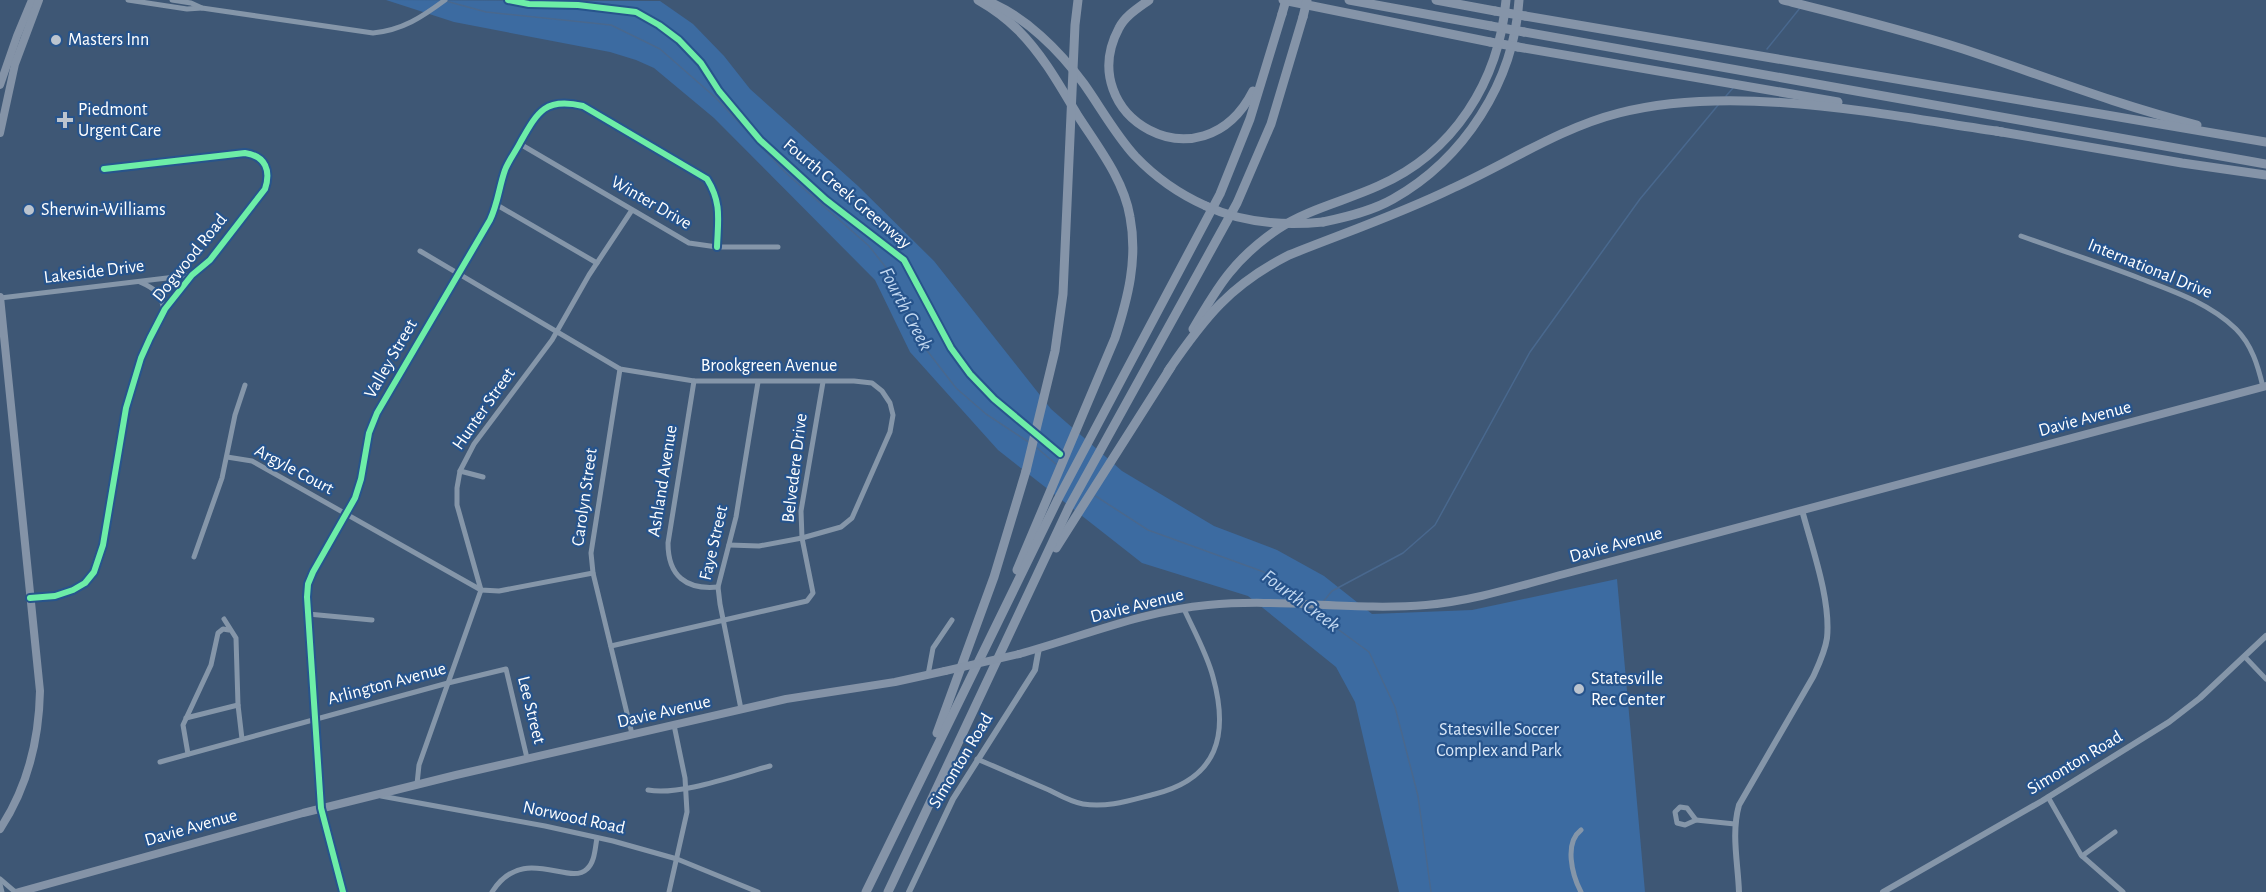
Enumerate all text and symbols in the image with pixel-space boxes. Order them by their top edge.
place label: Masters Inn [68,31,149,49]
marker: Masters Inn [49,33,63,47]
place label: Piedmont Urgent Care [78,101,161,140]
marker: Piedmont Urgent Care [56,111,74,129]
street label: Fourth Creek Greenway [780,135,915,253]
street label: Winter Drive [608,173,694,233]
place label: Sherwin-Williams [41,201,166,219]
marker: Sherwin-Williams [22,203,36,217]
street label: Dogwood Road [149,211,231,305]
street label: International Drive [2085,236,2215,302]
street label: Lakeside Drive [43,257,145,287]
water label: Fourth Creek [876,264,936,354]
street label: Valley Street [361,316,421,401]
street label: Brookgreen Avenue [701,357,837,375]
street label: Hunter Street [449,365,519,453]
street label: Davie Avenue [2037,398,2133,440]
street label: Belvedere Drive [779,412,811,524]
street label: Ashland Avenue [645,424,681,538]
street label: Argyle Court [252,442,337,498]
street label: Carolyn Street [569,447,601,547]
street label: Faye Street [697,503,731,582]
street label: Davie Avenue [1568,524,1664,566]
water label: Fourth Creek [1258,566,1344,636]
street label: Davie Avenue [1089,586,1185,626]
street label: Arlington Avenue [326,660,448,708]
place label: Statesville Rec Center [1591,670,1665,709]
street label: Lee Street [514,674,548,746]
marker: Statesville Rec Center [1572,682,1586,696]
street label: Davie Avenue [615,692,713,732]
street label: Simonton Road [926,710,996,812]
park label: Statesville Soccer Complex and Park [1436,721,1563,760]
street label: Simonton Road [2024,728,2126,798]
street label: Norwood Road [521,798,627,838]
street label: Davie Avenue [143,806,239,850]

